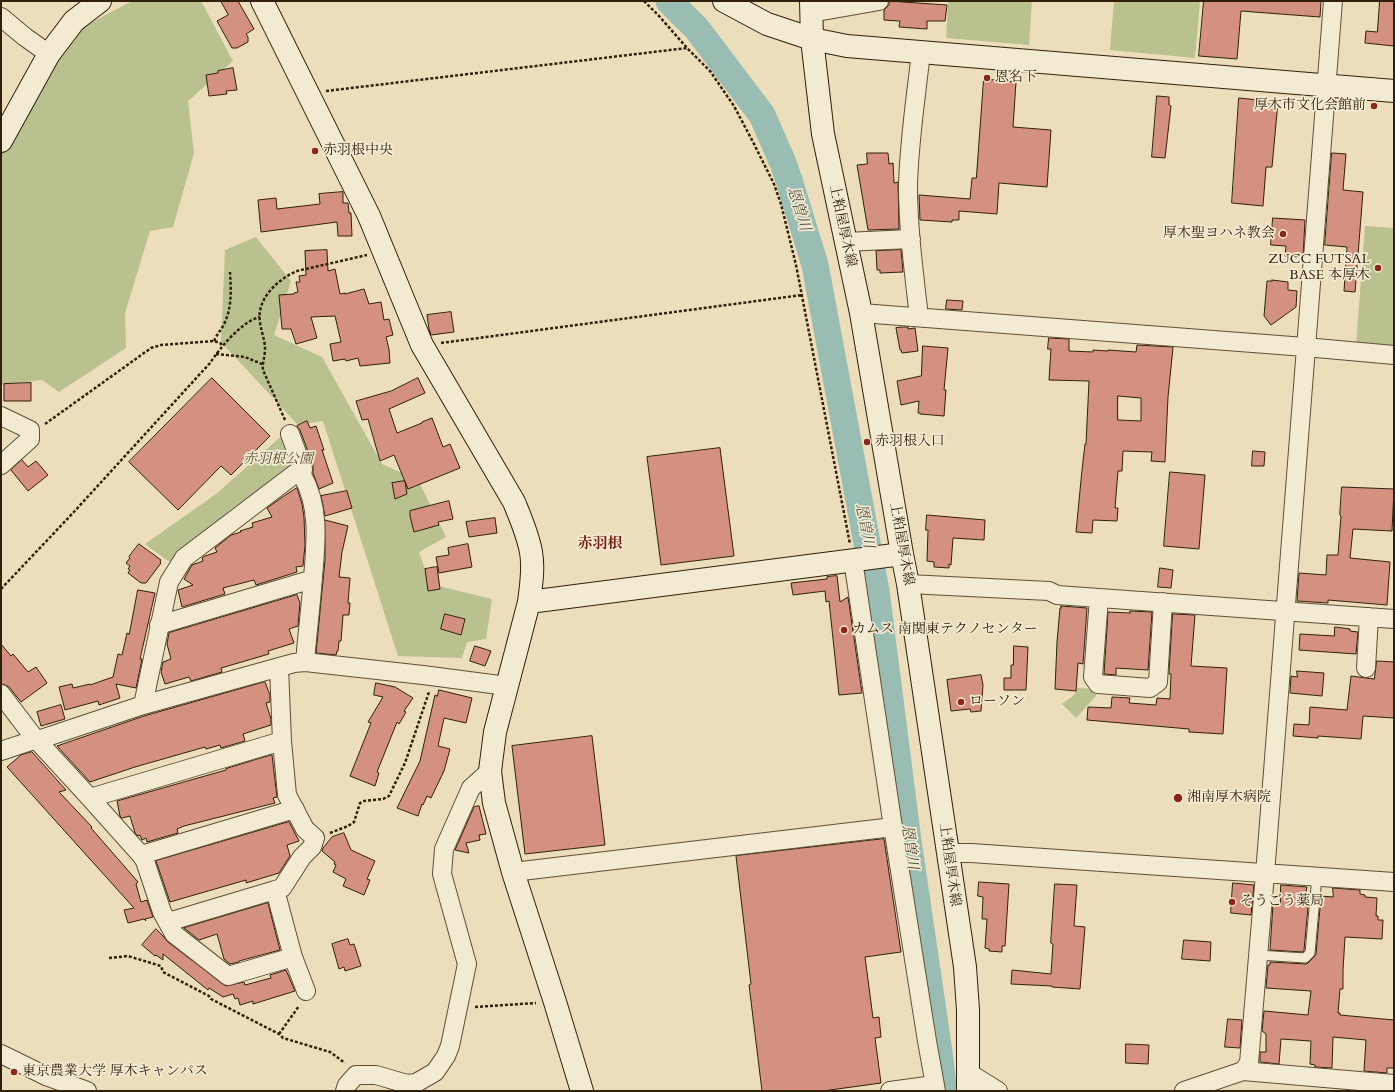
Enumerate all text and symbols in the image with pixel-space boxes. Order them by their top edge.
place label: 恩名下 [995,70,1037,86]
marker: 恩名下 [982,73,992,83]
place label: 厚木市文化会館前 [1254,98,1366,114]
marker: 厚木市文化会館前 [1369,101,1379,111]
place label: 赤羽根中央 [323,143,393,159]
marker: 赤羽根中央 [310,146,320,156]
street label: 上粕屋厚木線 [825,183,859,269]
water label: 恩曽川 [783,185,813,233]
place label: 厚木聖ヨハネ教会 [1163,226,1275,242]
marker: 厚木聖ヨハネ教会 [1278,229,1288,239]
place label: ZUCC FUTSAL BASE 本厚木 [1268,252,1370,284]
marker: ZUCC FUTSAL BASE 本厚木 [1373,263,1383,273]
place label: 赤羽根入口 [875,434,945,450]
marker: 赤羽根入口 [862,437,872,447]
park label: 赤羽根公園 [243,452,313,468]
street label: 上粕屋厚木線 [885,501,917,587]
water label: 恩曽川 [851,502,877,550]
district label: 赤羽根 [578,536,622,554]
place label: カムス 南関東テクノセンター [852,622,1038,638]
marker: カムス 南関東テクノセンター [839,625,849,635]
place label: ローソン [969,694,1025,710]
marker: ローソン [956,697,966,707]
place label: 湘南厚木病院 [1187,790,1271,806]
marker: 湘南厚木病院 [1172,792,1184,804]
street label: 上粕屋厚木線 [935,822,963,908]
water label: 恩曽川 [897,823,921,871]
place label: そうごう薬局 [1240,894,1324,910]
marker: そうごう薬局 [1227,897,1237,907]
place label: 東京農業大学 厚木キャンパス [22,1064,208,1080]
marker: 東京農業大学 厚木キャンパス [9,1067,19,1077]

